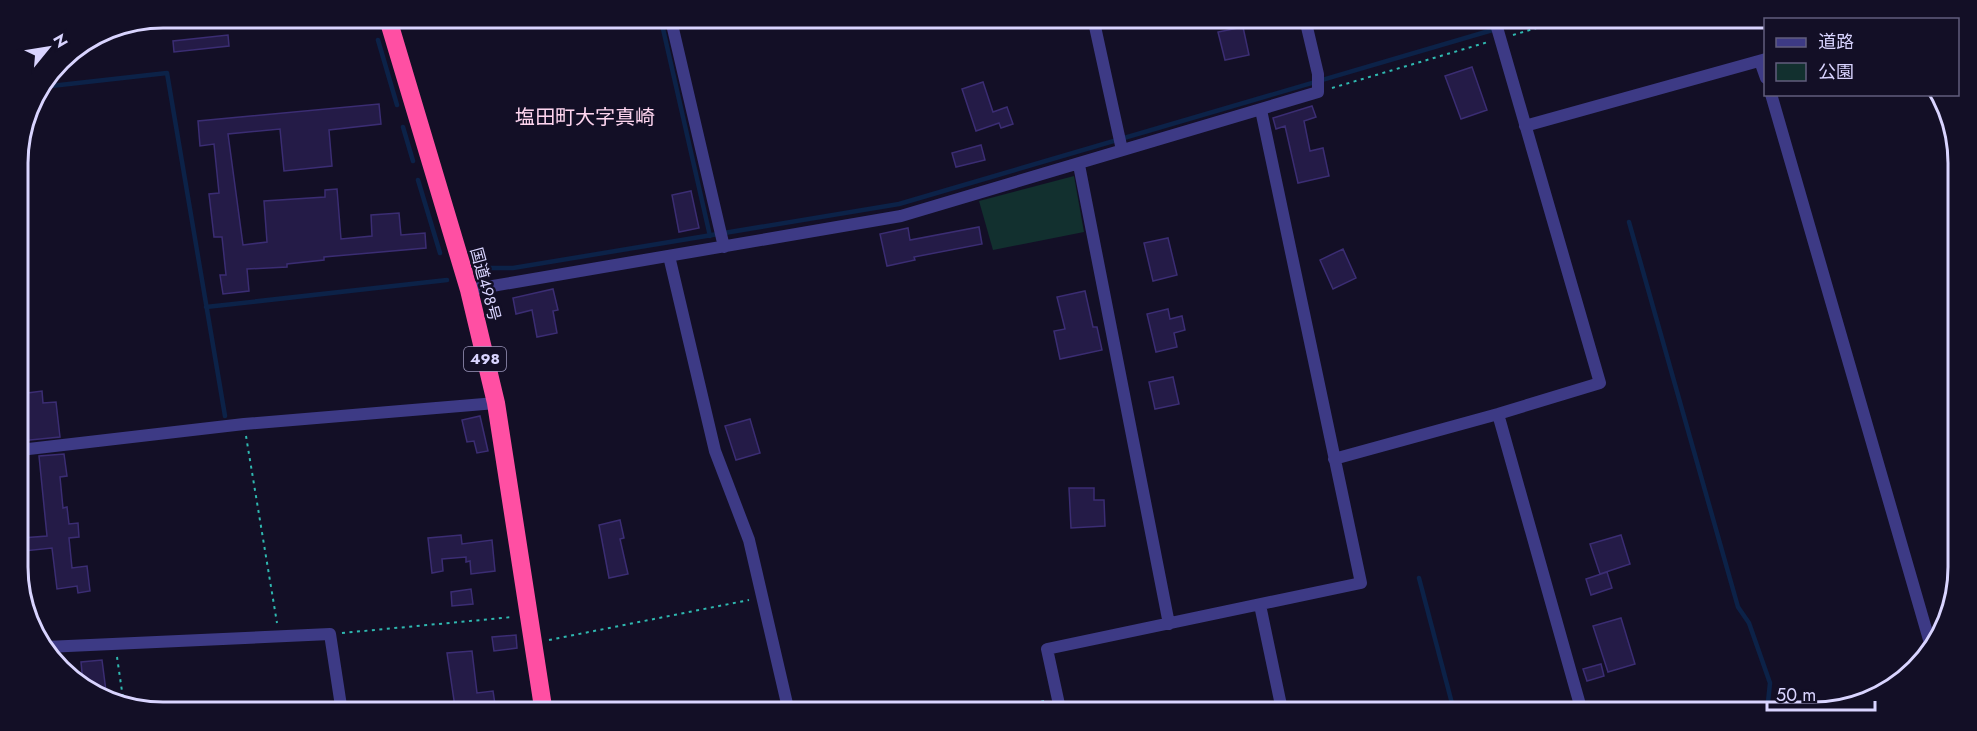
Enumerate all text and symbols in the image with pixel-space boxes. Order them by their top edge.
north arrow [18,18,78,78]
legend [1764,18,1959,96]
text: N [47,29,74,52]
text: 道路 [1818,29,1854,55]
text: 公園 [1818,59,1854,85]
district label: 塩田町大字真崎 [515,103,655,132]
street label: 国道498号 [465,245,506,323]
road number: 498 [464,347,506,371]
scale bar [1767,674,1875,712]
text: 50 m [1776,682,1816,708]

